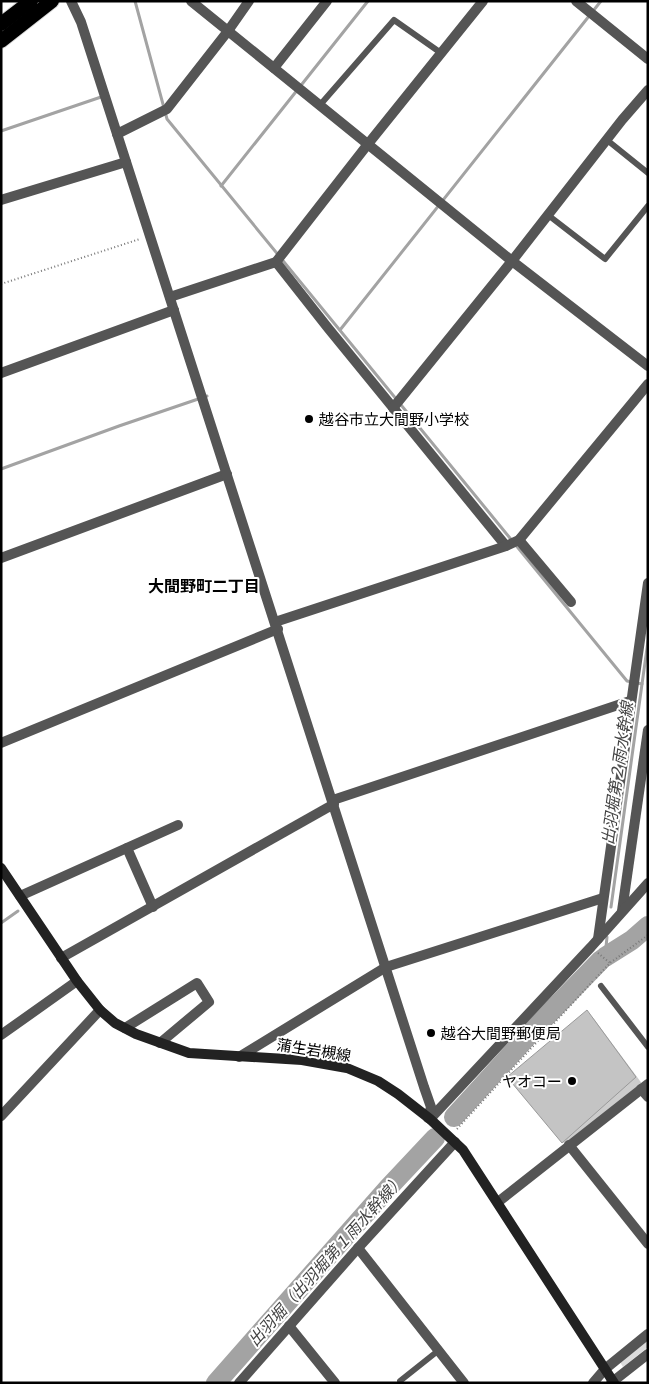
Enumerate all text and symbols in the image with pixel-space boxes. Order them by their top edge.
place label: 越谷市立大間野小学校 [318,410,469,429]
marker: 越谷市立大間野小学校 [303,413,315,425]
district label: 大間野町二丁目 [148,576,260,596]
water label: 出羽堀第２雨水幹線 [597,698,637,846]
place label: 越谷大間野郵便局 [440,1024,561,1043]
marker: 越谷大間野郵便局 [425,1027,437,1039]
street label: 蒲生岩槻線 [275,1035,353,1065]
place label: ヤオコー [502,1072,562,1091]
marker: ヤオコー [566,1075,578,1087]
water label: 出羽堀（出羽堀第１雨水幹線） [244,1170,408,1350]

